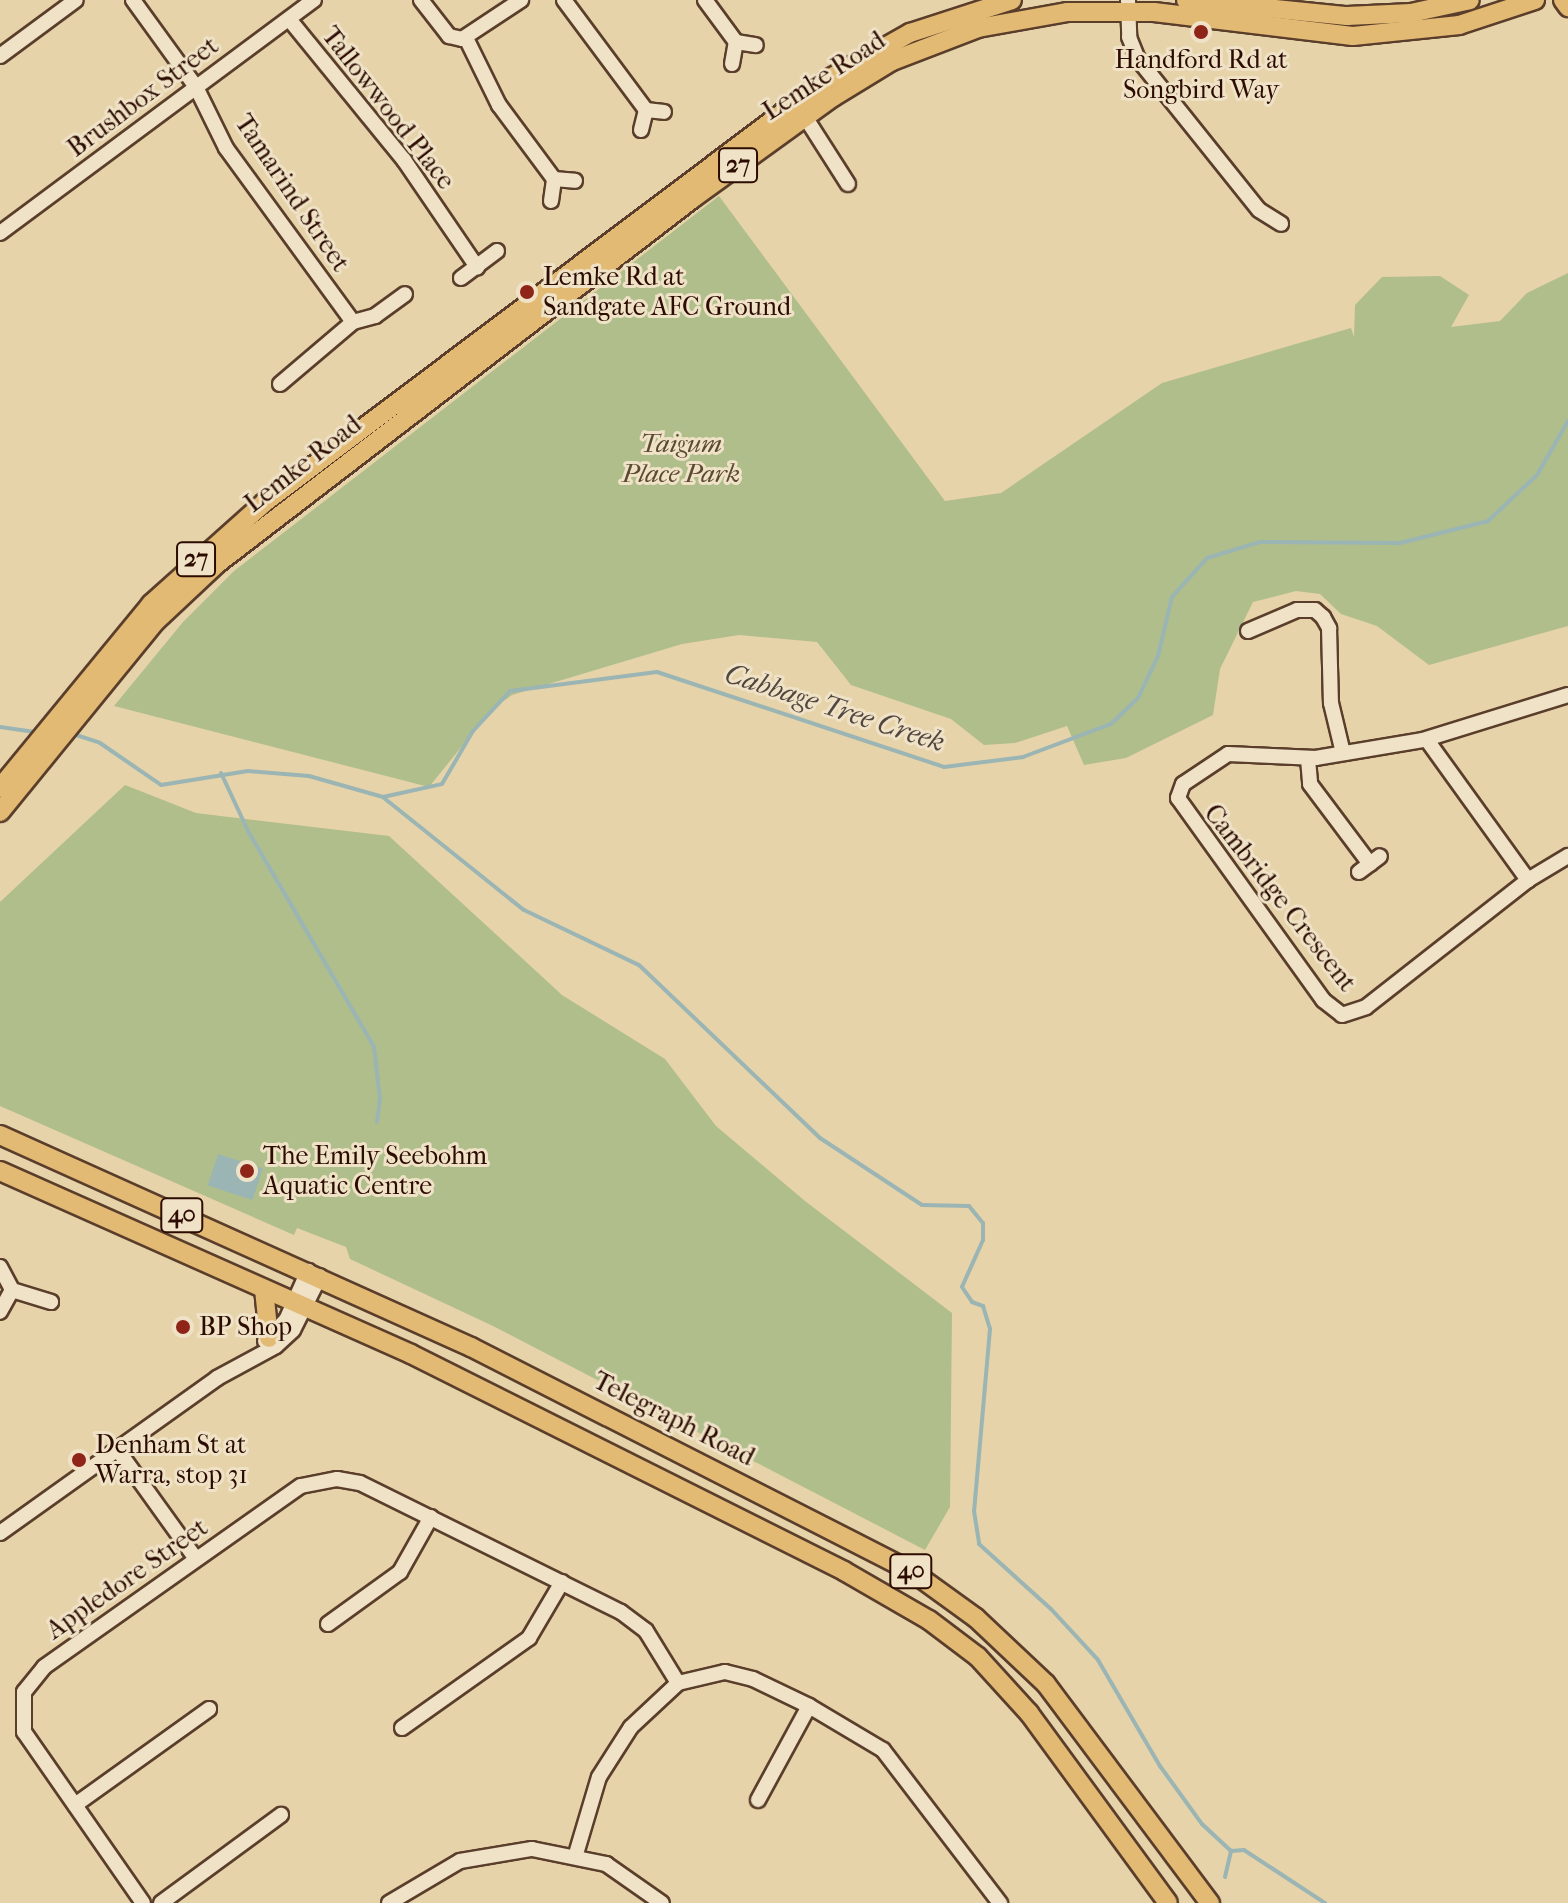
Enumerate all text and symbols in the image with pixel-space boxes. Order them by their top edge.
street label: Tallowwood Place [315,20,461,196]
marker: Handford Rd at Songbird Way [1192,23,1210,41]
street label: Lemke Road [757,25,891,127]
street label: Brushbox Street [61,30,225,164]
place label: Handford Rd at Songbird Way [1115,44,1287,106]
street label: Tamarind Street [228,108,356,278]
road number: 27 [718,145,758,185]
place label: Lemke Rd at Sandgate AFC Ground [543,261,791,322]
marker: Lemke Rd at Sandgate AFC Ground [518,283,536,301]
street label: Lemke Road [238,409,368,519]
park label: Taigum Place Park [622,428,740,490]
road number: 27 [176,539,216,579]
water label: Cabbage Tree Creek [721,657,949,759]
street label: Cambridge Crescent [1197,798,1363,998]
place label: The Emily Seebohm Aquatic Centre [263,1140,487,1202]
marker: The Emily Seebohm Aquatic Centre [238,1162,256,1180]
road number: 40 [160,1195,204,1235]
place label: BP Shop [199,1311,292,1343]
marker: BP Shop [174,1318,192,1336]
street label: Telegraph Road [588,1365,760,1473]
place label: Denham St at Warra, stop 31 [95,1429,248,1490]
marker: Denham St at Warra, stop 31 [70,1451,88,1469]
street label: Appledore Street [40,1512,214,1646]
road number: 40 [889,1551,933,1591]

